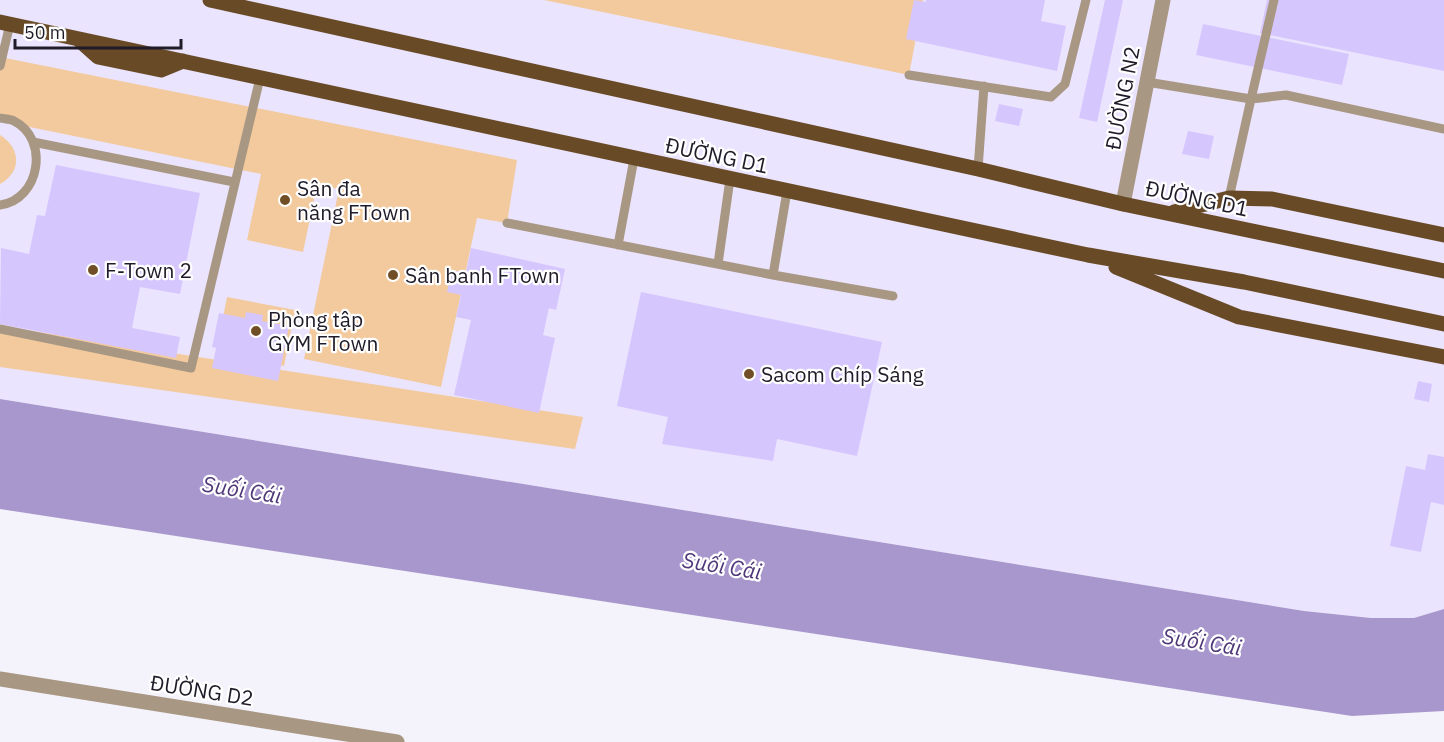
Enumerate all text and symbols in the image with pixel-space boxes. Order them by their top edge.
scale bar [15,12,182,50]
text: 50 m [24,21,66,44]
street label: ĐƯỜNG N2 [1098,44,1146,152]
street label: ĐƯỜNG D1 [663,130,771,180]
street label: ĐƯỜNG D1 [1143,173,1251,223]
place label: Sân đa năng FTown [297,174,410,226]
marker: Sân đa năng FTown [278,193,292,207]
place label: F-Town 2 [105,256,192,284]
place label: Sân banh FTown [405,261,560,289]
marker: F-Town 2 [86,263,100,277]
marker: Sân banh FTown [386,268,400,282]
place label: Phòng tập GYM FTown [268,305,378,357]
marker: Phòng tập GYM FTown [249,324,263,338]
place label: Sacom Chíp Sáng [761,360,924,388]
marker: Sacom Chíp Sáng [742,367,756,381]
water label: Suối Cái [200,468,284,510]
water label: Suối Cái [680,544,764,586]
water label: Suối Cái [1160,620,1244,662]
street label: ĐƯỜNG D2 [148,668,256,712]

